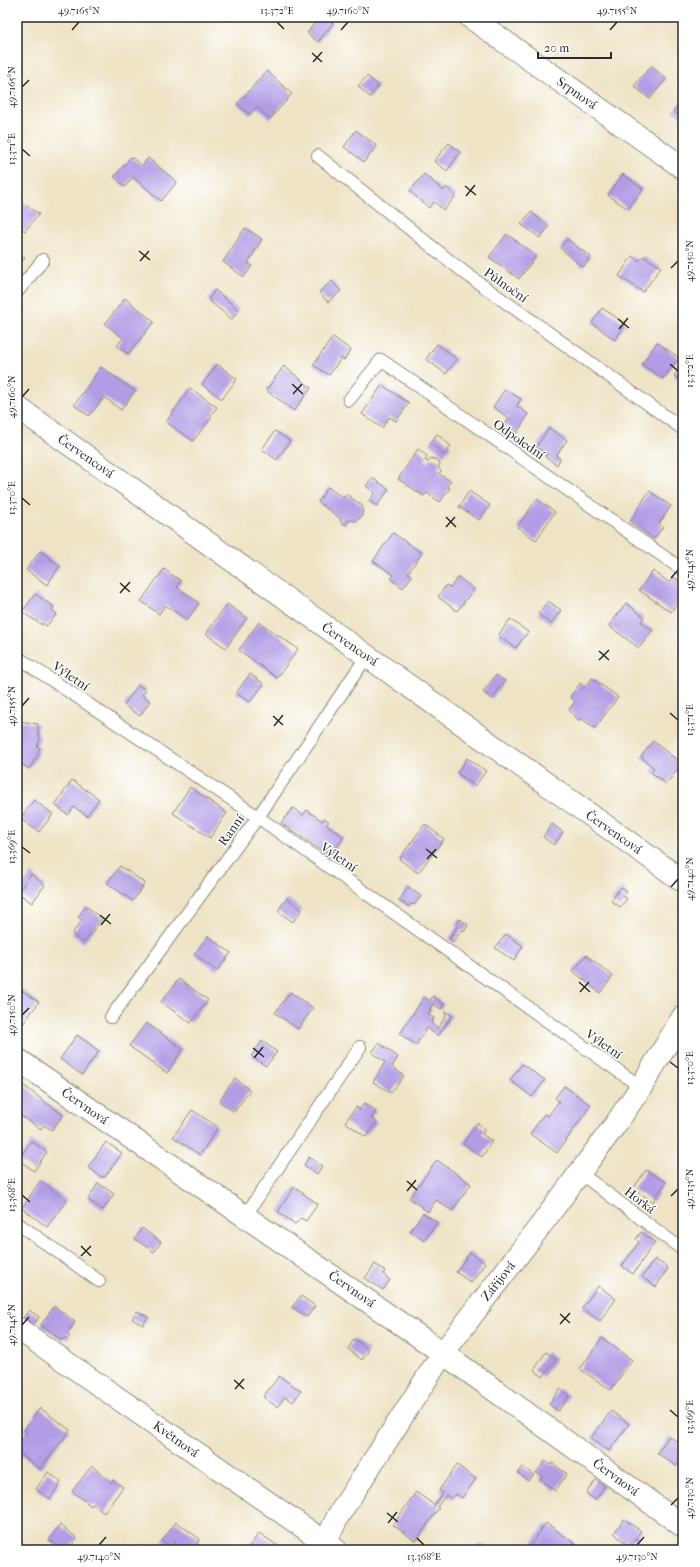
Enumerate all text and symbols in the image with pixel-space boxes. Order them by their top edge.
text: 49.7165°N [58,5,100,17]
text: 13.372°E [260,5,294,17]
text: 49.7160°N [326,5,370,17]
text: 49.7155°N [597,5,638,17]
scale bar [538,34,611,60]
text: 20 m [544,41,569,55]
text: 49.7165°N [6,66,18,108]
street label: Srpnová [554,74,601,113]
text: 13.371°E [6,133,18,165]
text: 49.7150°N [684,240,696,282]
street label: Půlnoční [481,265,531,306]
text: 13.372°E [684,354,696,388]
text: 49.7160°N [6,375,18,419]
street label: Odpolední [490,416,548,462]
street label: Červencová [55,431,118,481]
text: 13.370°E [6,481,18,515]
text: 49.7145°N [684,549,696,591]
street label: Červencová [319,619,382,669]
street label: Výletní [49,658,92,694]
text: 49.7155°N [6,685,18,726]
text: 13.371°E [684,704,696,736]
street label: Červencová [583,807,646,857]
street label: Ranní [215,811,247,848]
text: 13.369°E [6,830,18,864]
street label: Výletní [317,839,360,875]
text: 49.7140°N [684,857,696,901]
text: 49.7150°N [6,994,18,1036]
street label: Výletní [582,1026,625,1062]
text: 13.370°E [684,1051,696,1085]
street label: Červnová [59,1085,112,1128]
text: 49.7135°N [684,1168,696,1209]
text: 13.368°E [6,1178,18,1212]
street label: Horká [622,1184,659,1217]
street label: Zářijová [478,1257,519,1304]
street label: Červnová [326,1268,379,1311]
text: 49.7145°N [6,1304,18,1346]
text: 13.369°E [684,1400,696,1434]
street label: Květnová [150,1418,203,1461]
street label: Červnová [590,1455,643,1499]
text: 49.7130°N [684,1477,696,1519]
text: 49.7140°N [77,1551,121,1563]
text: 13.368°E [407,1551,441,1563]
text: 49.7130°N [616,1551,658,1563]

